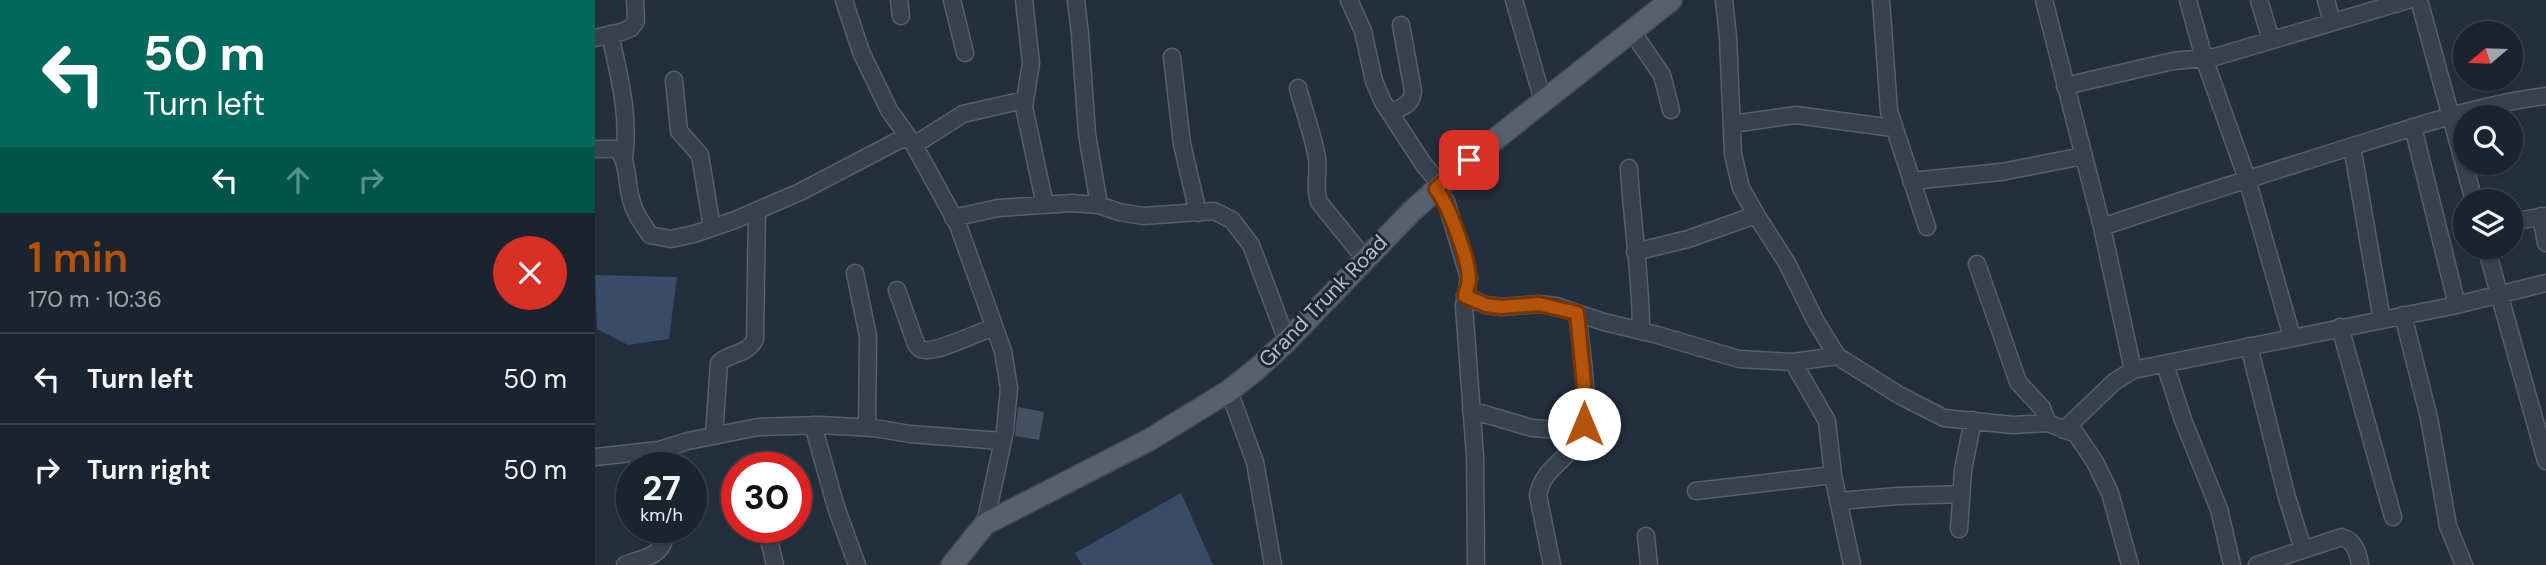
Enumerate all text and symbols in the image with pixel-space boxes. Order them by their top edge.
text: 50 m [143,21,266,85]
north arrow [2453,21,2523,91]
map controls [2453,21,2523,259]
icon: left [28,28,119,119]
text: Turn left [143,83,265,125]
button: search [2453,105,2523,175]
pin [1439,130,1499,190]
icon: arrive [1450,141,1488,179]
icon: left [206,161,244,199]
icon: ahead [279,161,317,199]
icon: right [352,161,390,199]
button: layers [2453,189,2523,259]
street label: Grand Trunk Road [1253,229,1393,373]
text: 1 min [28,230,128,285]
button: close [493,236,567,310]
text: 170 m · 10:36 [28,284,162,314]
icon: left [28,360,66,398]
text: Turn left [87,362,194,396]
text: 50 m [503,362,567,396]
position arrow [1547,387,1621,461]
icon: right [28,451,66,489]
speed limit sign: 30 [721,452,812,543]
text: Turn right [87,453,211,487]
text: 50 m [503,453,567,487]
text: 27 [642,465,681,511]
text: km/h [640,503,683,527]

